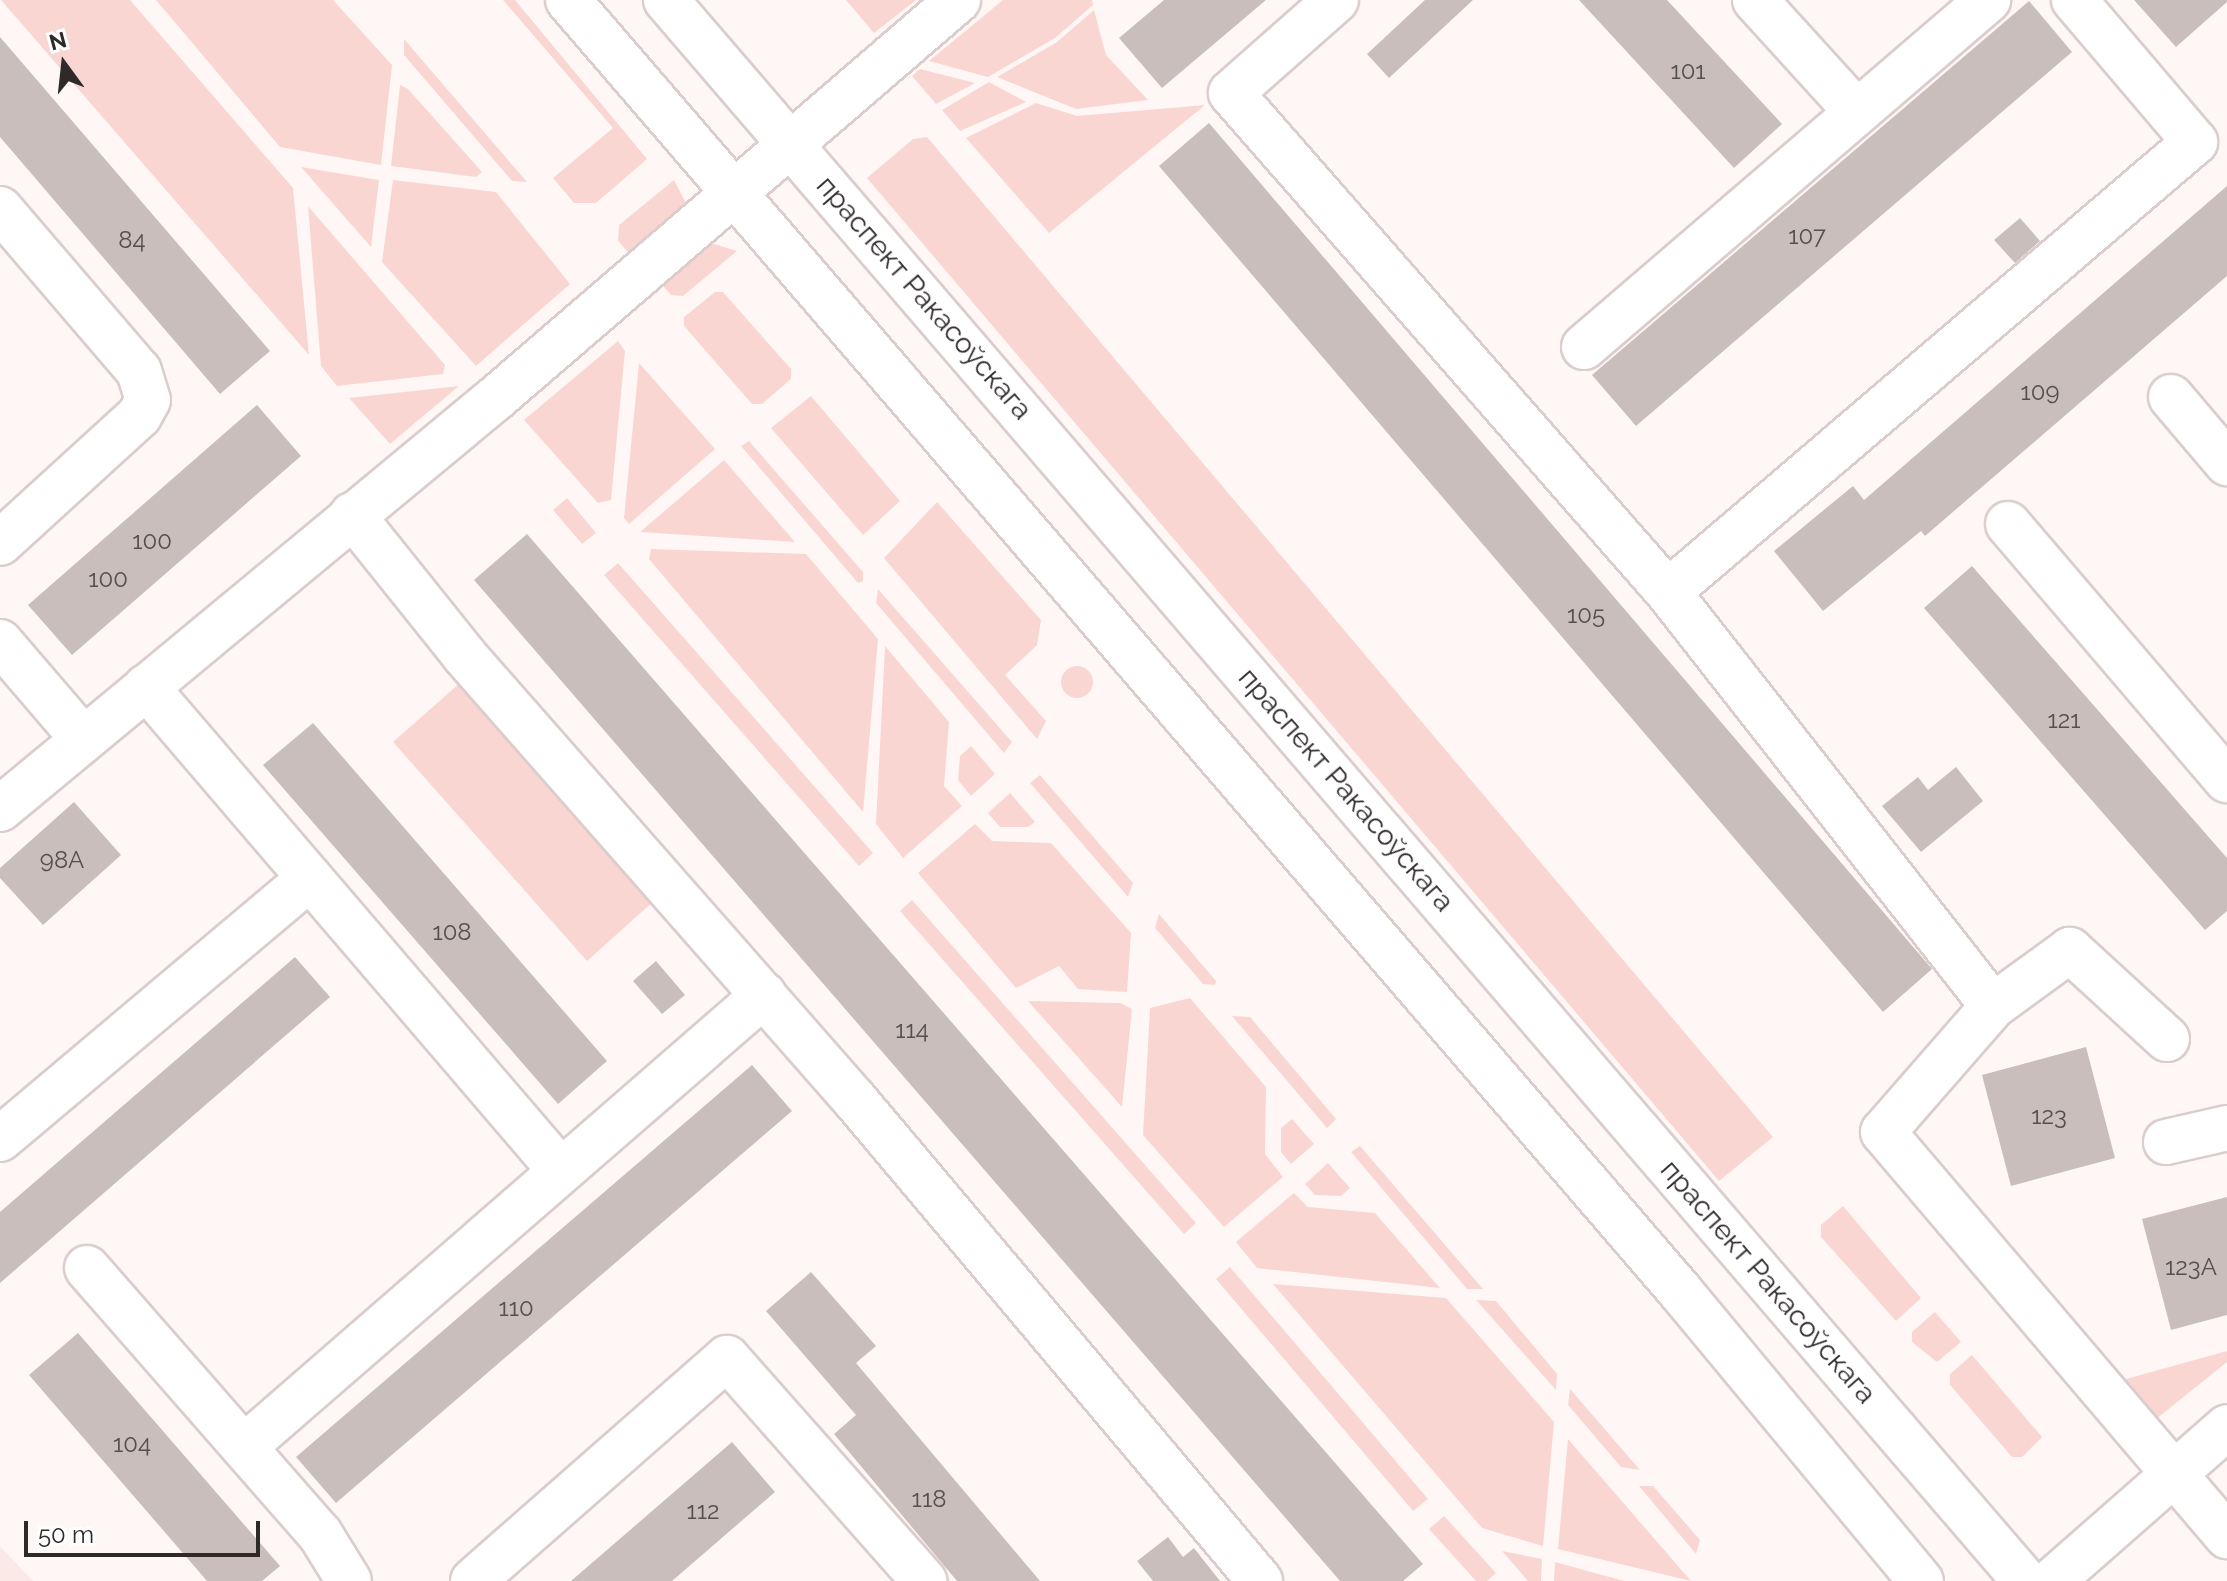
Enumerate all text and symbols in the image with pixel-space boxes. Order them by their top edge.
north arrow [24,24,104,104]
text: N [46,26,69,56]
house number: 101 [1670,57,1706,85]
street label: праспект Ракасоўскага [809,170,1039,426]
house number: 107 [1788,222,1826,250]
house number: 84 [118,226,146,254]
house number: 109 [2020,378,2060,406]
house number: 100 [132,527,172,555]
house number: 100 [88,565,128,593]
house number: 105 [1567,601,1605,629]
street label: праспект Ракасоўскага [1231,662,1461,918]
house number: 121 [2047,706,2081,734]
house number: 98А [40,846,84,874]
house number: 108 [432,918,472,946]
house number: 114 [895,1016,929,1044]
house number: 123 [2031,1102,2067,1130]
street label: праспект Ракасоўскага [1653,1154,1883,1410]
house number: 123А [2165,1253,2217,1281]
house number: 110 [498,1294,534,1322]
house number: 104 [113,1430,151,1458]
house number: 118 [912,1485,946,1513]
house number: 112 [686,1497,720,1525]
scale bar [28,1505,264,1555]
text: 50 m [38,1520,94,1549]

